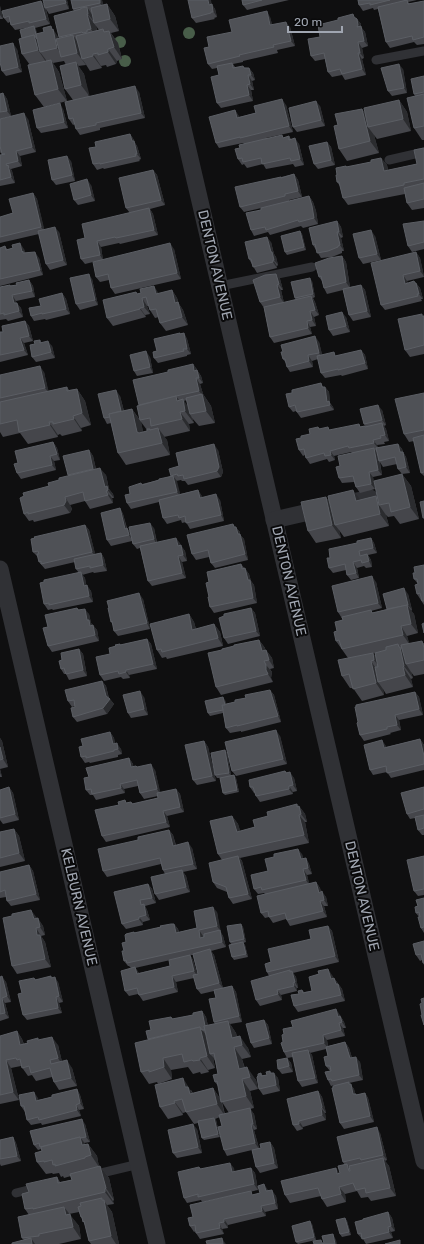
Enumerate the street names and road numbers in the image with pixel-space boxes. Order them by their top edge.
street label: DENTON AVENUE [194,208,236,322]
street label: DENTON AVENUE [268,524,310,638]
street label: DENTON AVENUE [341,839,383,953]
street label: KELBURN AVENUE [57,846,101,968]

